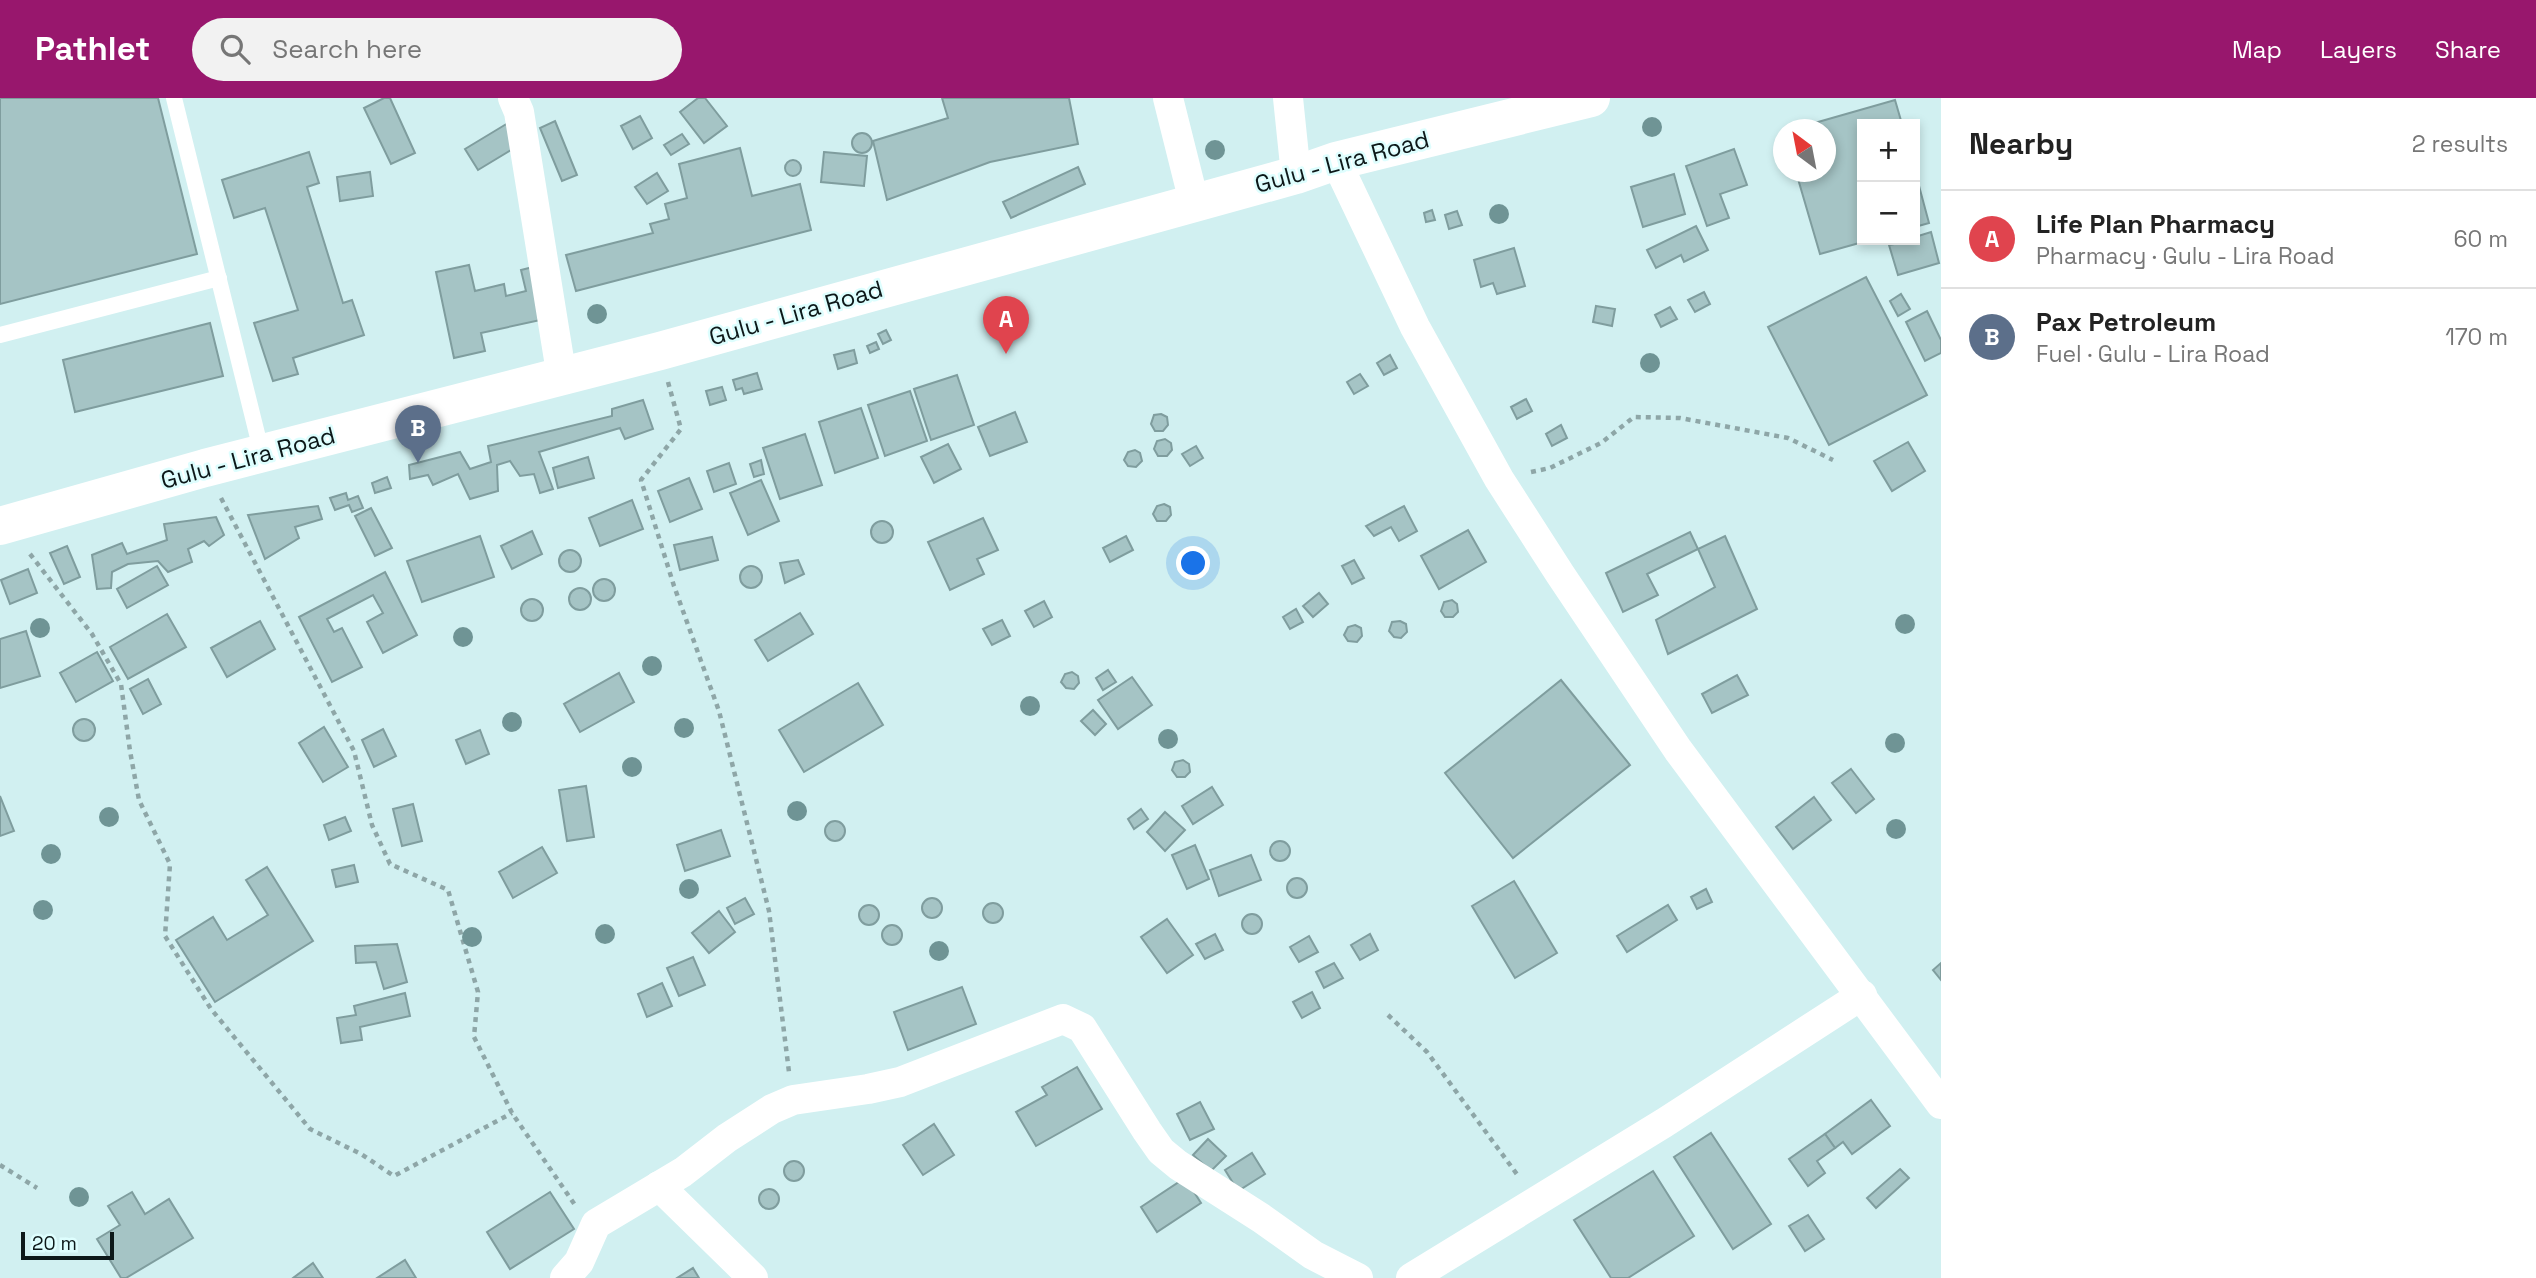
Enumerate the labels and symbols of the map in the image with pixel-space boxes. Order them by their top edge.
north arrow [1773,119,1836,182]
street label: Gulu - Lira Road [1251,123,1433,200]
street label: Gulu - Lira Road [705,273,886,352]
pin: A [983,296,1029,354]
pin: B [395,405,441,463]
street label: Gulu - Lira Road [157,419,339,496]
your location [1176,546,1210,580]
scale bar [21,1229,114,1261]

